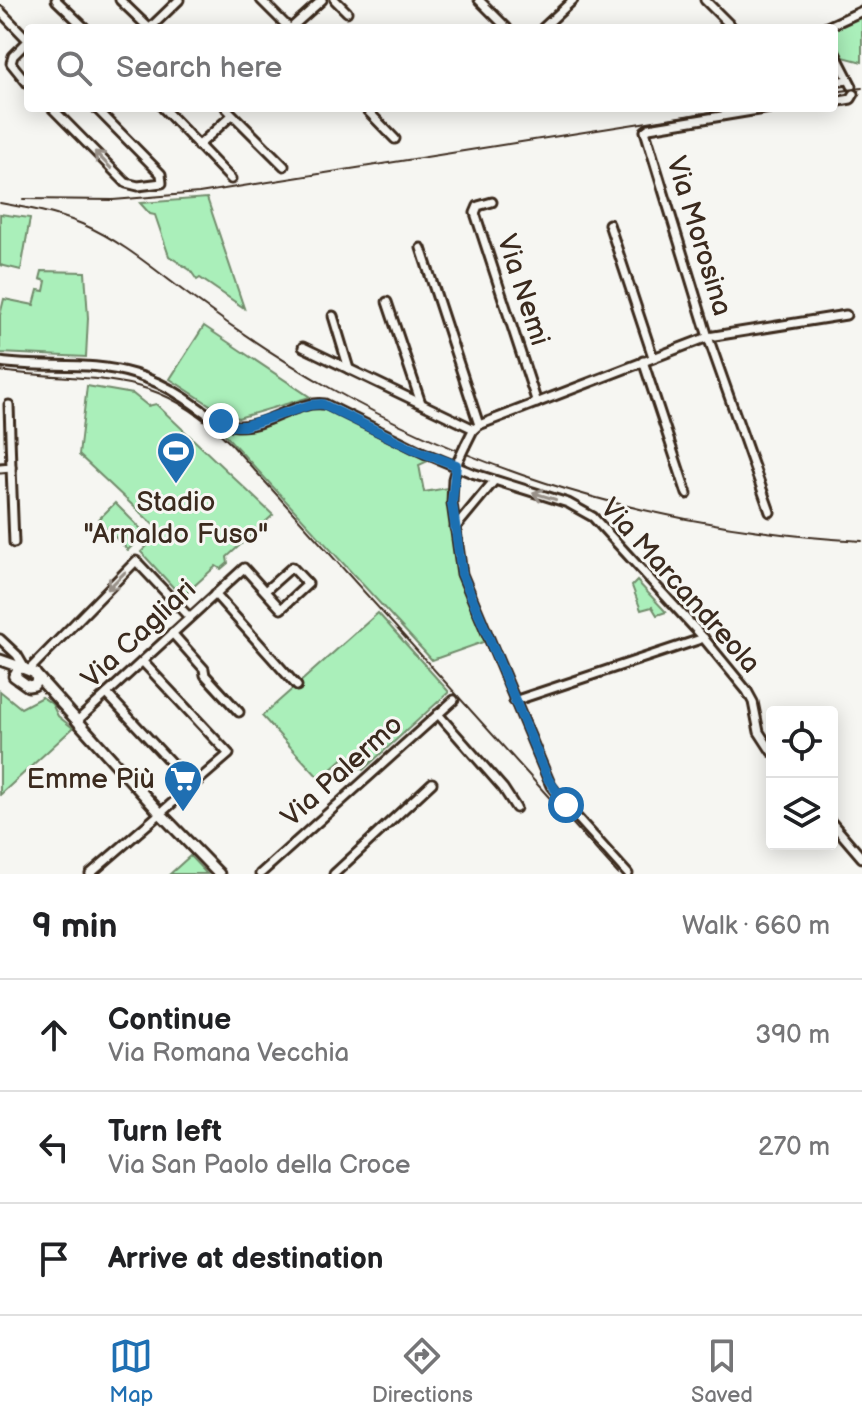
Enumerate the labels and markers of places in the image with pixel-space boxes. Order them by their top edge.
sports icon: Stadio "Arnaldo Fuso" [155,430,197,485]
place label: Stadio "Arnaldo Fuso" [84,486,268,551]
supermarket icon: Emme Più [162,758,204,813]
place label: Emme Più [27,763,155,796]

